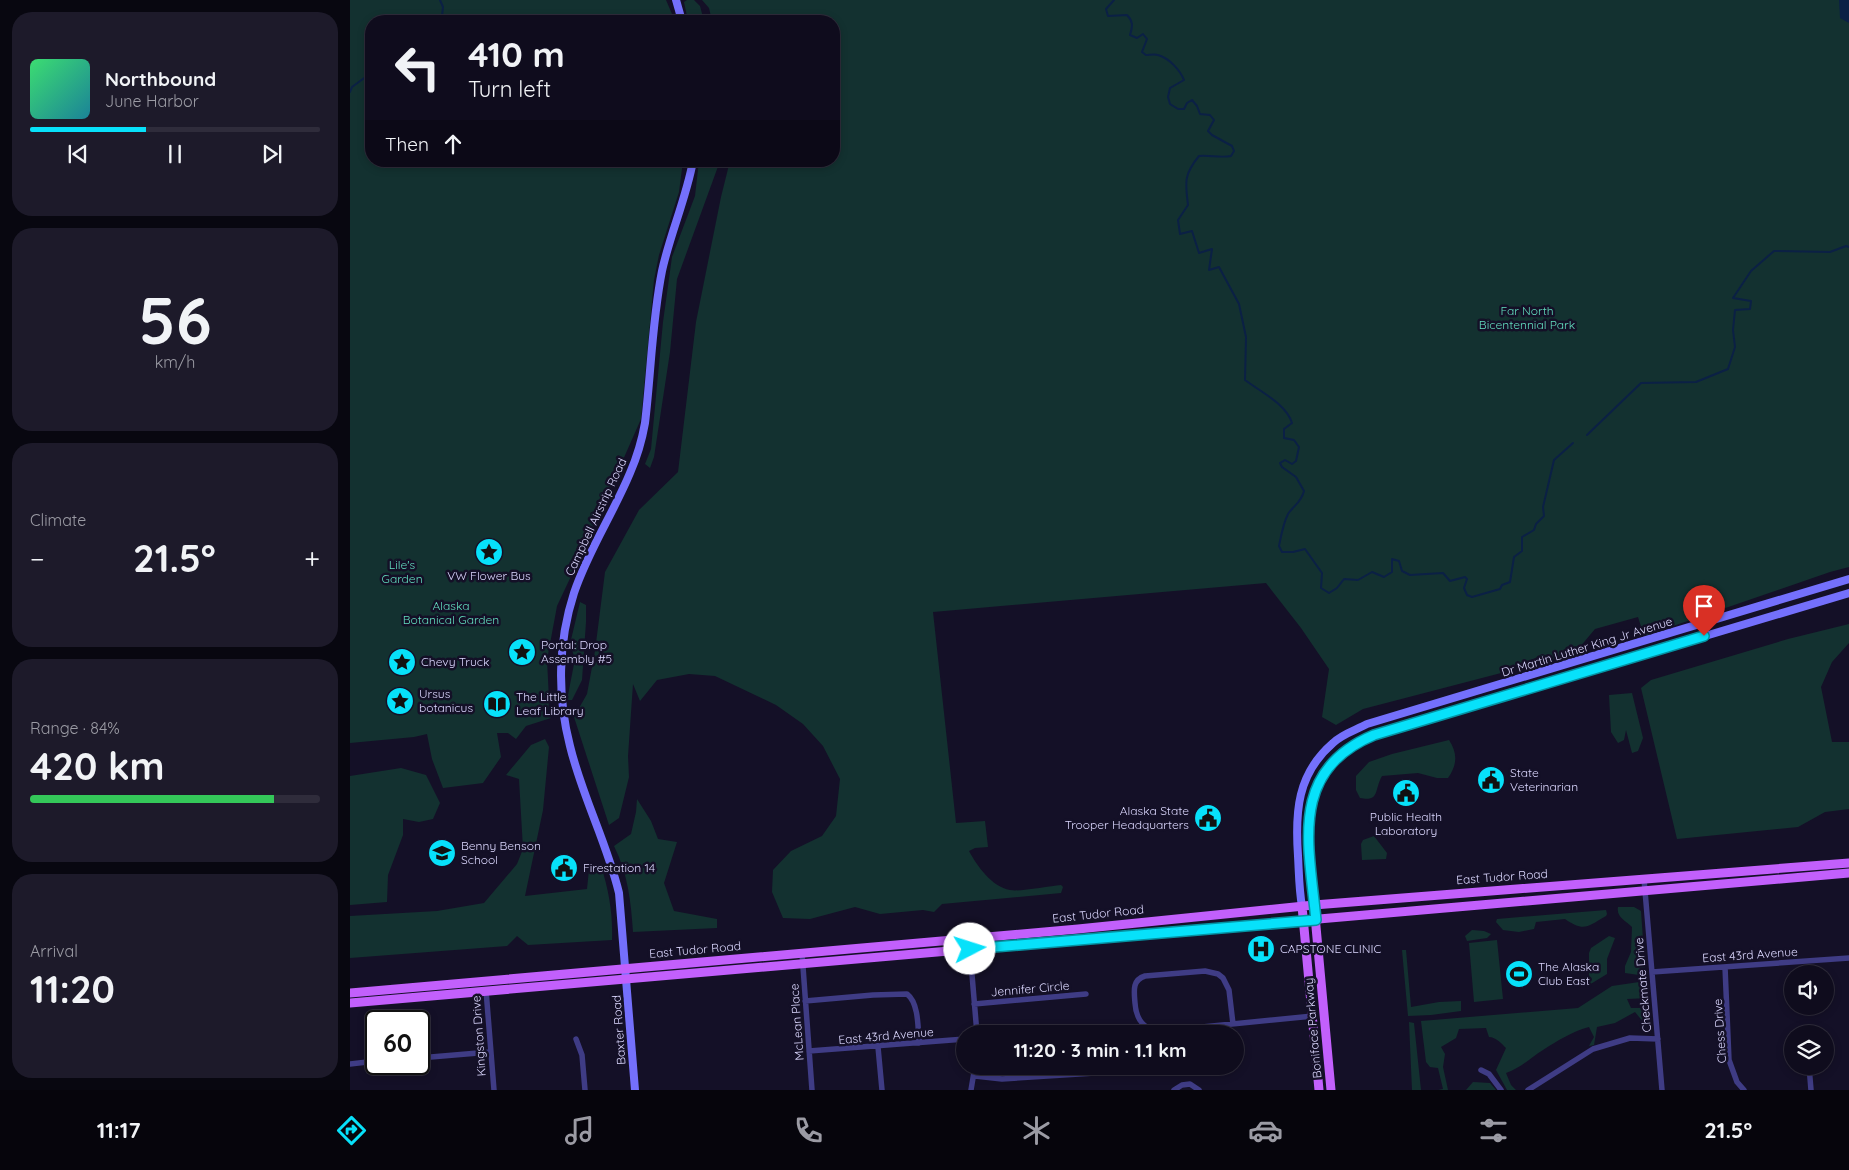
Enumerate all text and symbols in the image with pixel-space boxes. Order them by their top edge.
text: 410 m [468,32,565,76]
icon: left [385,35,450,100]
text: Northbound [105,67,216,91]
text: Turn left [468,75,551,103]
text: June Harbor [105,91,199,111]
icon: ahead [439,130,467,158]
text: Then [385,132,429,156]
icon: previous [64,140,92,168]
icon: pause [161,140,189,168]
icon: next [258,140,286,168]
text: 56 [138,279,212,360]
park label: Far North Bicentennial Park [1479,303,1575,332]
text: km/h [155,352,195,372]
street label: Campbell Airstrip Road [562,455,629,578]
text: Climate [30,510,86,530]
text: 21.5° [133,534,216,582]
place icon: VW Flower Bus [474,537,504,567]
text: − [30,541,45,576]
text: + [304,541,320,576]
park label: Lile's Garden [381,557,423,586]
place label: VW Flower Bus [447,568,531,583]
pin [1683,585,1725,636]
icon: arrive [1690,592,1718,620]
park label: Alaska Botanical Garden [403,598,499,627]
street label: Dr Martin Luther King Jr Avenue [1499,613,1674,680]
place icon: Portal: Drop Assembly #5 [507,637,537,667]
place label: Portal: Drop Assembly #5 [541,637,612,666]
place icon: Chevy Truck [387,647,417,677]
place label: Chevy Truck [421,654,489,669]
place icon: Ursus botanicus [385,686,415,716]
place label: Ursus botanicus [419,686,473,715]
library icon: The Little Leaf Library [482,689,512,719]
place label: The Little Leaf Library [516,689,584,718]
text: Range · 84% [30,718,120,738]
text: 420 km [30,742,165,790]
public building icon: State Veterinarian [1476,765,1506,795]
place label: State Veterinarian [1510,765,1578,794]
public building icon: Public Health Laboratory [1391,778,1421,808]
place label: Alaska State Trooper Headquarters [1065,803,1189,832]
public building icon: Alaska State Trooper Headquarters [1193,803,1223,833]
place label: Public Health Laboratory [1370,809,1442,838]
school or university icon: Benny Benson School [427,838,457,868]
place label: Benny Benson School [461,838,541,867]
public building icon: Firestation 14 [549,853,579,883]
place label: Firestation 14 [583,860,655,875]
street label: East Tudor Road [1456,866,1548,887]
street label: East Tudor Road [1051,901,1144,926]
position arrow [943,922,995,974]
hospital icon: CAPSTONE CLINIC [1246,934,1276,964]
street label: Checkmate Drive [1631,937,1654,1033]
street label: East Tudor Road [649,938,741,961]
text: Arrival [30,941,78,961]
place label: CAPSTONE CLINIC [1280,941,1381,956]
street label: East 43rd Avenue [1702,944,1798,965]
sports icon: The Alaska Club East [1504,959,1534,989]
place label: The Alaska Club East [1538,959,1599,988]
text: 11:20 [30,965,115,1013]
map controls [1784,965,1834,1075]
button: sound [1784,965,1834,1015]
street label: Boniface Parkway [1301,977,1324,1079]
street label: Jennifer Circle [990,978,1070,999]
street label: McLean Place [786,983,807,1061]
street label: Kingston Drive [468,995,489,1077]
street label: Baxter Road [609,995,628,1065]
street label: Chess Drive [1710,998,1729,1064]
speed limit sign: 60 [365,1010,430,1075]
street label: East 43rd Avenue [838,1024,934,1047]
button: layers [1784,1025,1834,1075]
text: 11:20 · 3 min · 1.1 km [1013,1038,1187,1062]
icon: directions [334,1113,369,1148]
icon: music [562,1113,597,1148]
icon: phone [791,1113,826,1148]
icon: climate [1019,1113,1054,1148]
icon: car [1248,1113,1283,1148]
icon: filters [1476,1113,1511,1148]
text: 11:17 [97,1116,140,1144]
text: 21.5° [1704,1116,1752,1144]

